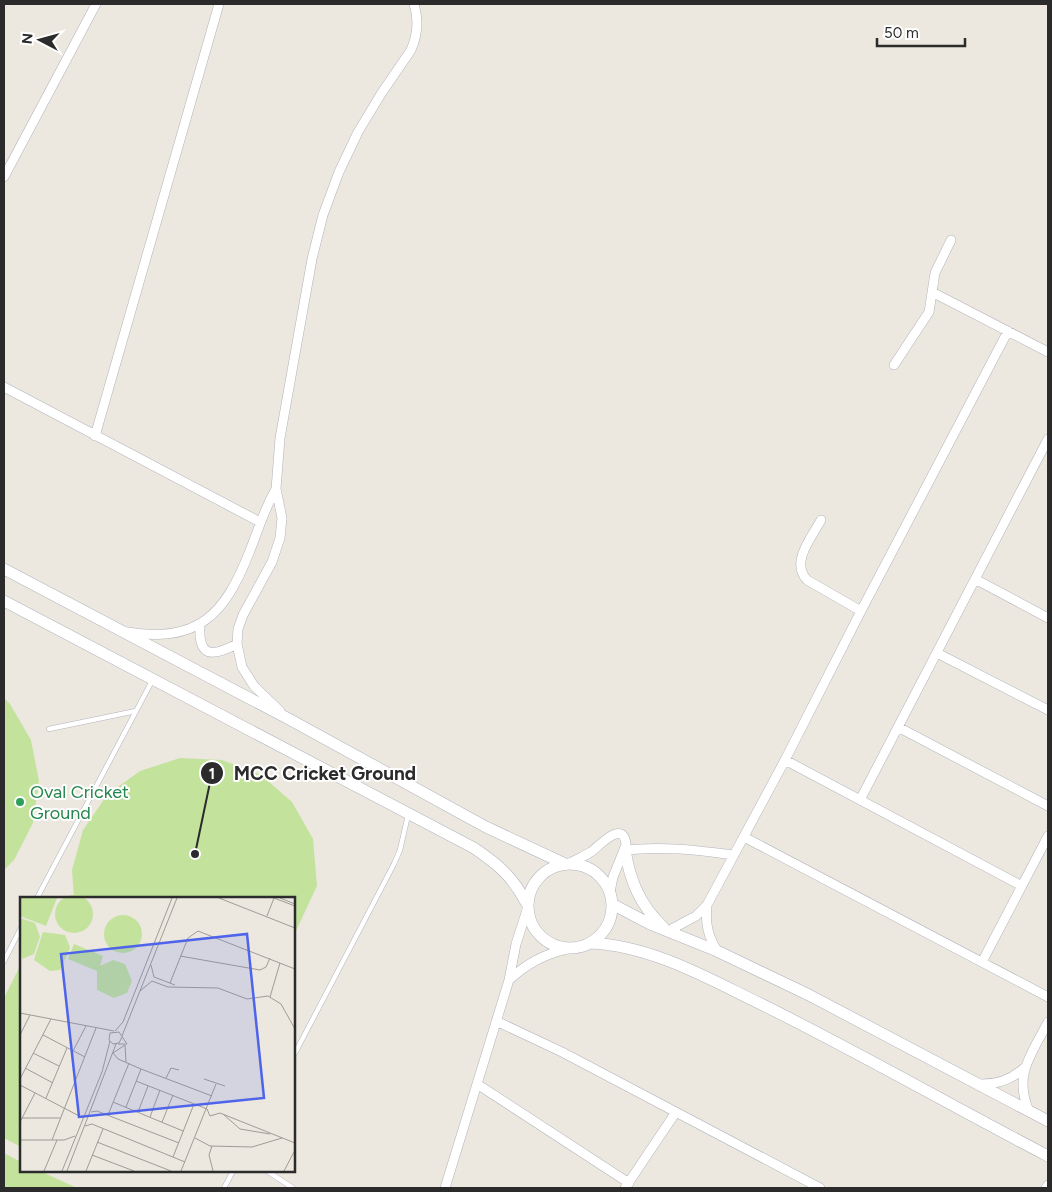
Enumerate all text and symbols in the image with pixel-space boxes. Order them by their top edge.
north arrow [15,15,65,65]
scale bar [877,15,964,47]
text: 50 m [884,24,919,42]
text: N [19,32,37,45]
callout: MCC Cricket Ground [199,756,426,790]
text: MCC Cricket Ground [234,762,416,785]
text: 1 [209,765,215,783]
place label: Oval Cricket Ground [30,781,129,824]
marker: Oval Cricket Ground [14,796,26,808]
inset map [20,897,295,1172]

